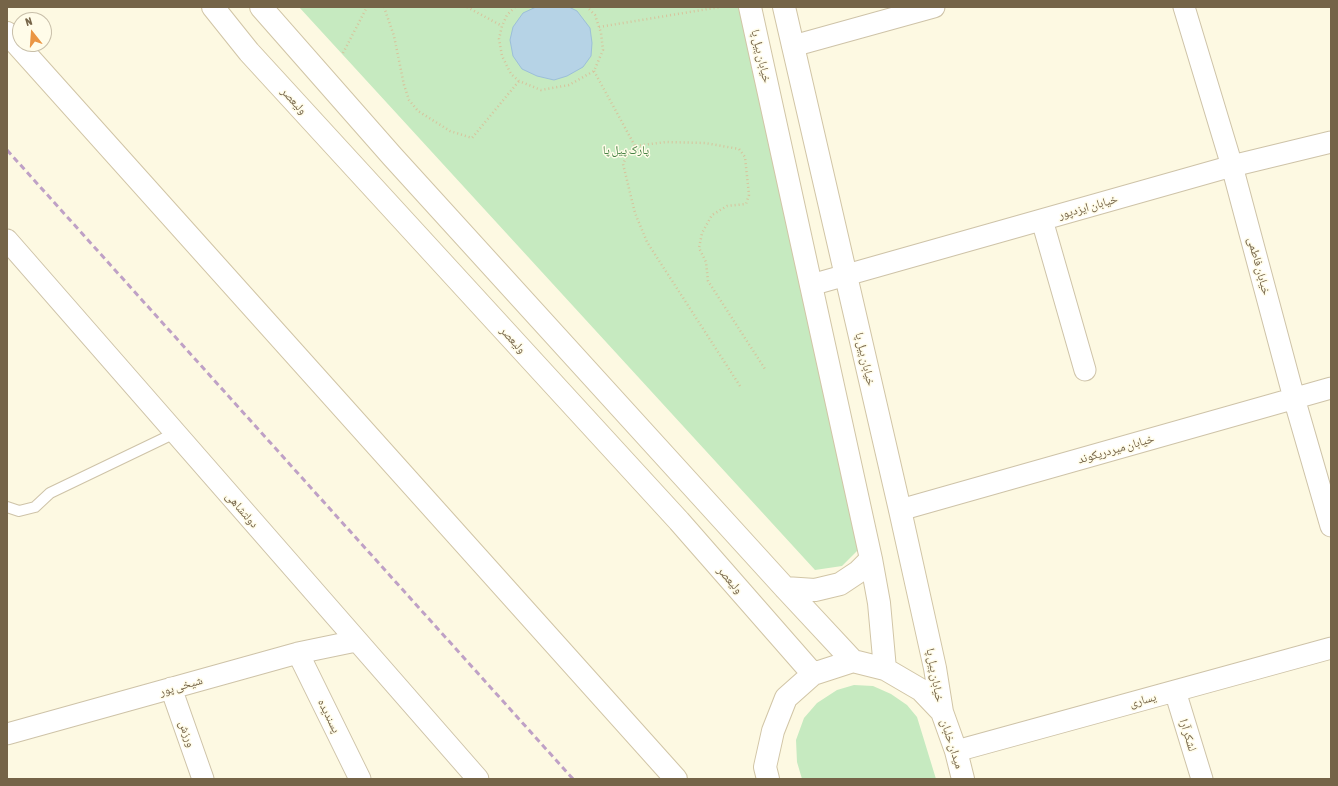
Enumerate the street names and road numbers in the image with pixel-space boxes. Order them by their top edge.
street label: خیابان پیل پا [748,28,774,84]
street label: ولیعصر [278,84,310,118]
street label: خیابان ایزدپور [1057,192,1119,222]
street label: خیابان فاطمی [1244,236,1274,296]
street label: ولیعصر [497,323,529,357]
street label: خیابان پیل پا [852,331,878,387]
street label: خیابان میردریکوند [1076,431,1156,467]
street label: دولتشاهی [223,489,261,531]
street label: ولیعصر [714,563,746,597]
street label: خیابان پیل پا [923,647,947,703]
street label: شیخی پور [158,673,204,699]
street label: یساری [1128,690,1158,710]
street label: پسندیده [315,697,343,735]
street label: میدان خلبان [937,717,967,771]
street label: لشکر آرا [1176,717,1200,753]
street label: ورزش [176,719,198,749]

